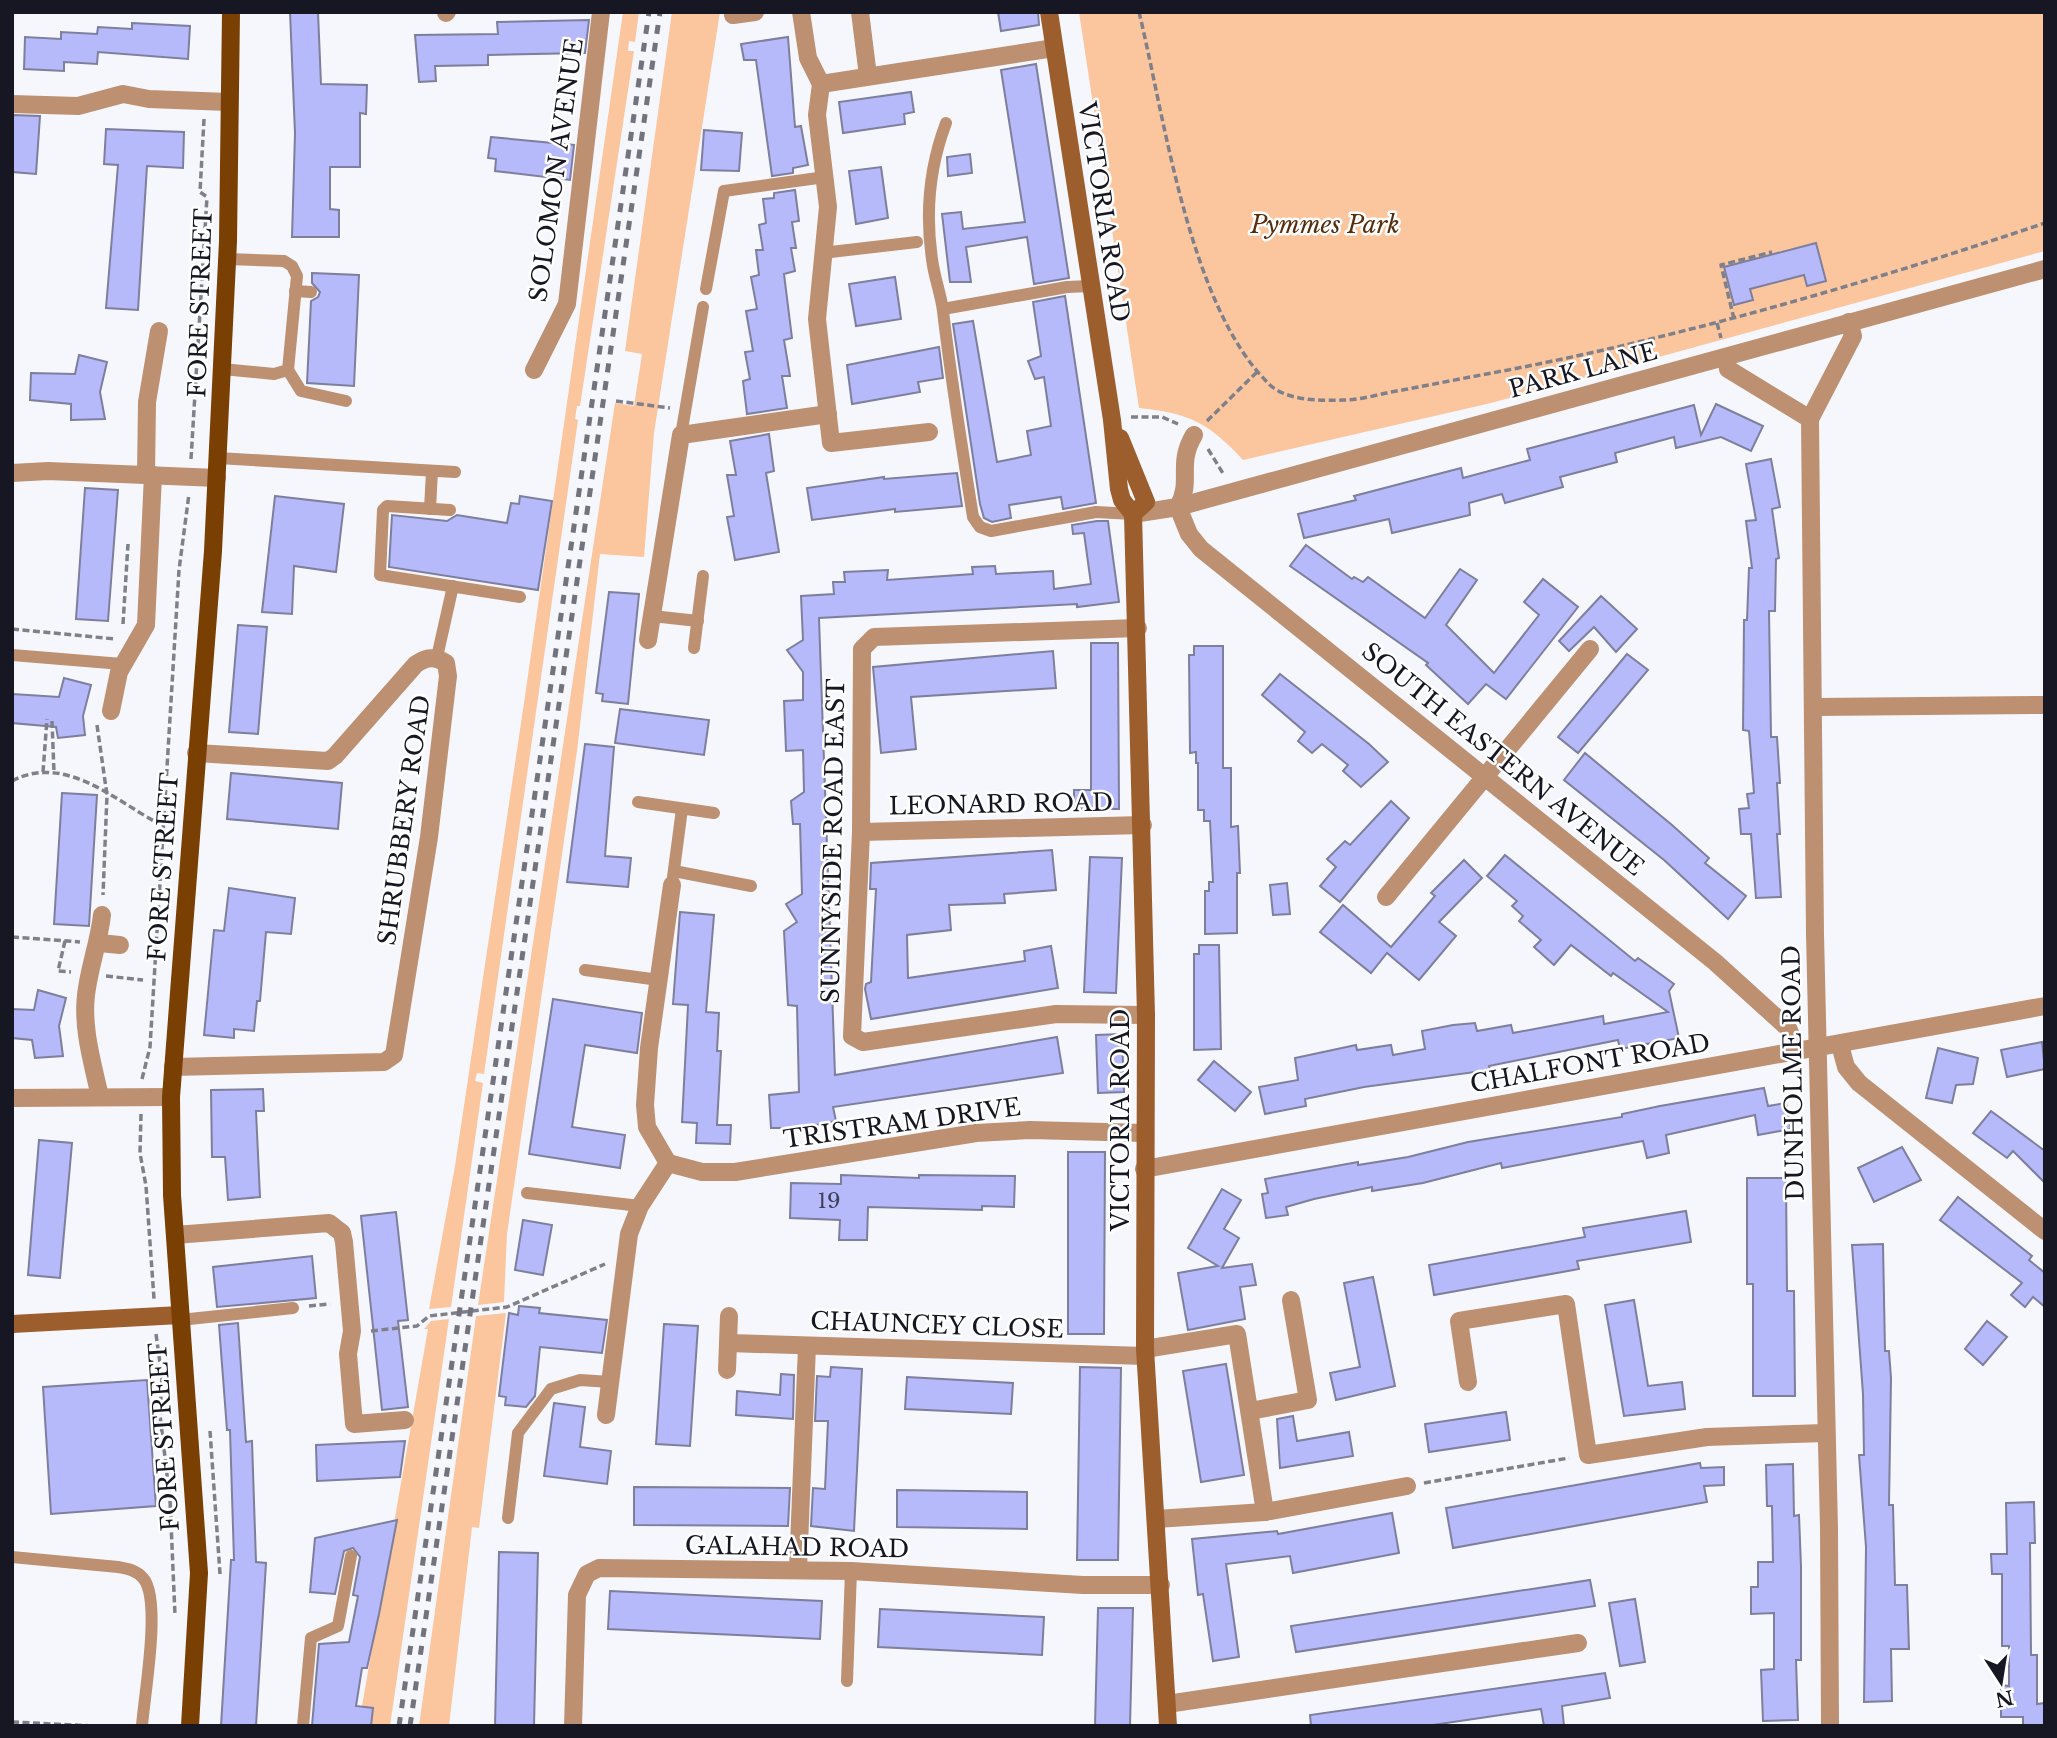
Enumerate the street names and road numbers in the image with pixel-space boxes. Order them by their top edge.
street label: SOLOMON AVENUE [523,36,589,304]
street label: VICTORIA ROAD [1072,99,1136,324]
street label: FORE STREET [182,208,218,398]
street label: PARK LANE [1506,336,1660,404]
street label: SOUTH EASTERN AVENUE [1356,636,1650,882]
street label: SUNNYSIDE ROAD EAST [816,678,850,1004]
street label: SHRUBBERY ROAD [372,693,436,947]
street label: FORE STREET [142,772,184,962]
street label: LEONARD ROAD [889,788,1113,820]
street label: DUNHOLME ROAD [1776,945,1810,1201]
street label: VICTORIA ROAD [1106,1009,1135,1232]
street label: CHALFONT ROAD [1468,1028,1712,1098]
street label: TRISTRAM DRIVE [782,1092,1022,1154]
street label: CHAUNCEY CLOSE [810,1306,1064,1344]
street label: FORE STREET [143,1342,185,1532]
street label: GALAHAD ROAD [685,1531,909,1563]

